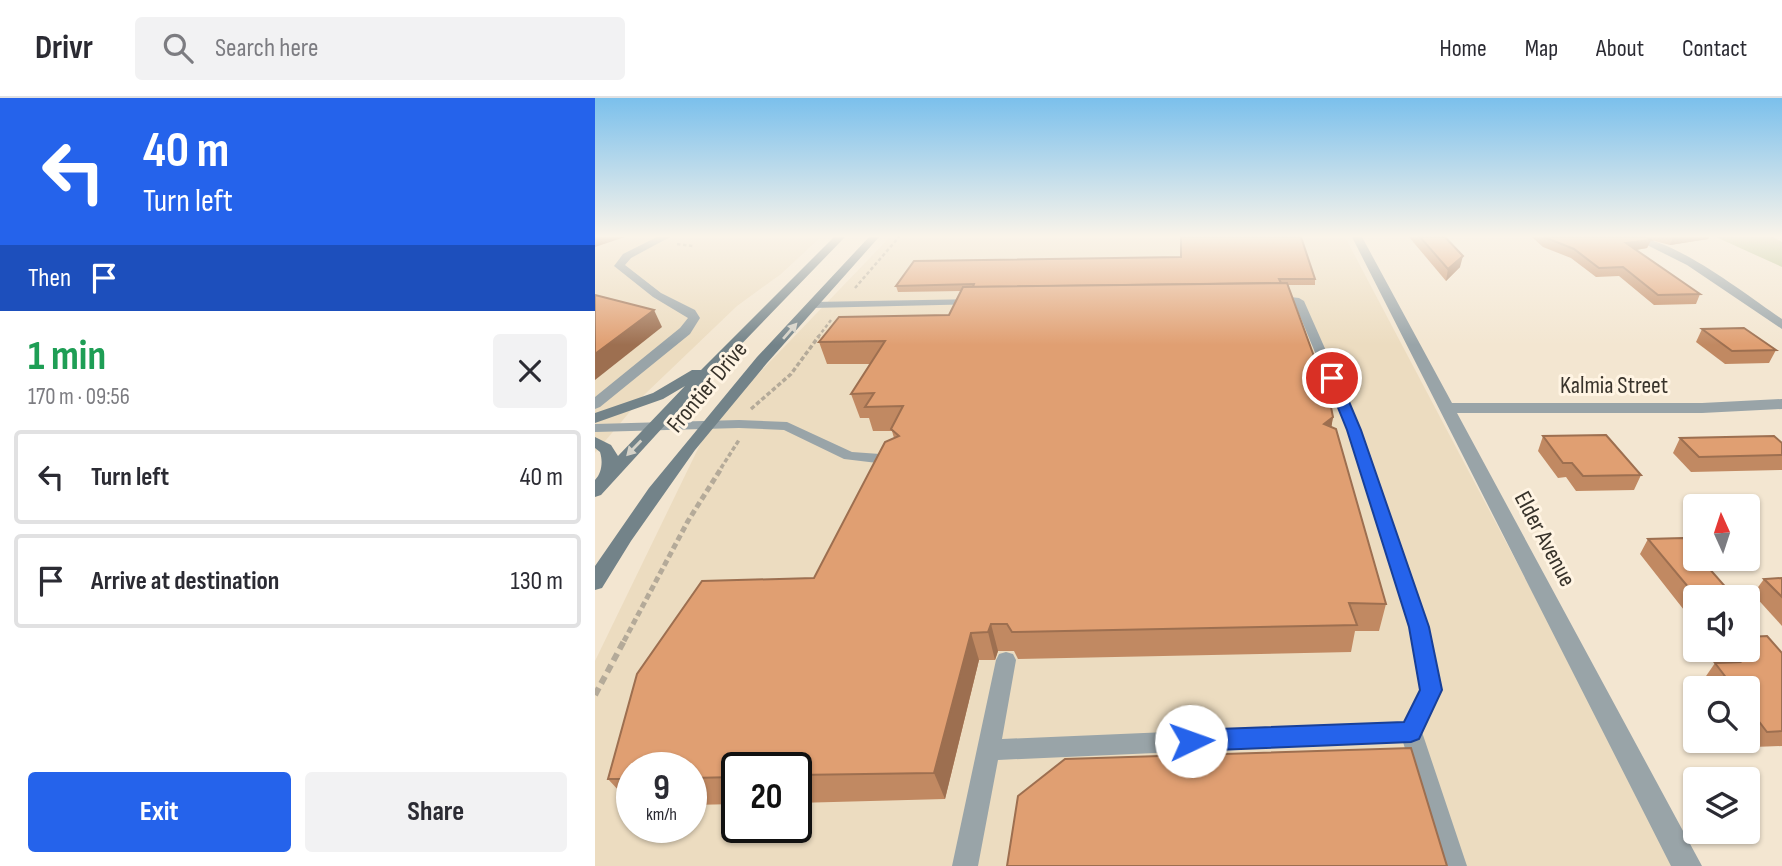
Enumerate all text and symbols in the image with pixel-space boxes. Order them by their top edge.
search box [135,17,625,80]
text: Drivr [35,28,93,68]
icon: search [159,29,197,67]
text: Search here [215,33,318,64]
text: Home [1439,34,1487,63]
text: Map [1525,34,1558,63]
text: About [1596,34,1644,63]
text: Contact [1682,34,1747,63]
text: 40 m [143,122,229,181]
icon: left [28,126,119,217]
text: Turn left [143,182,233,221]
icon: arrive [85,259,123,297]
text: Then [28,263,71,294]
one-way arrow [782,322,797,339]
text: 1 min [28,331,106,382]
button: close [493,334,567,408]
street label: Frontier Drive [661,336,753,438]
pin [1302,348,1362,408]
icon: arrive [1313,359,1351,397]
street label: Kalmia Street [1560,371,1668,400]
text: 170 m · 09:56 [28,383,130,411]
one-way arrow [627,439,643,456]
icon: left [32,458,70,496]
text: Turn left [91,462,169,493]
text: 40 m [520,462,563,493]
street label: Elder Avenue [1508,487,1582,591]
north arrow [1683,494,1761,570]
map controls [1683,494,1760,844]
icon: arrive [32,562,70,600]
text: Arrive at destination [91,566,279,597]
text: 130 m [511,566,563,597]
button: sound [1683,585,1760,662]
button: search [1683,676,1760,753]
position arrow [1154,704,1228,778]
speed limit sign: 20 [721,752,812,843]
text: 9 [653,767,670,810]
button: layers [1683,767,1760,844]
button: Exit [28,772,291,852]
button: Share [305,772,567,852]
text: km/h [646,804,677,825]

